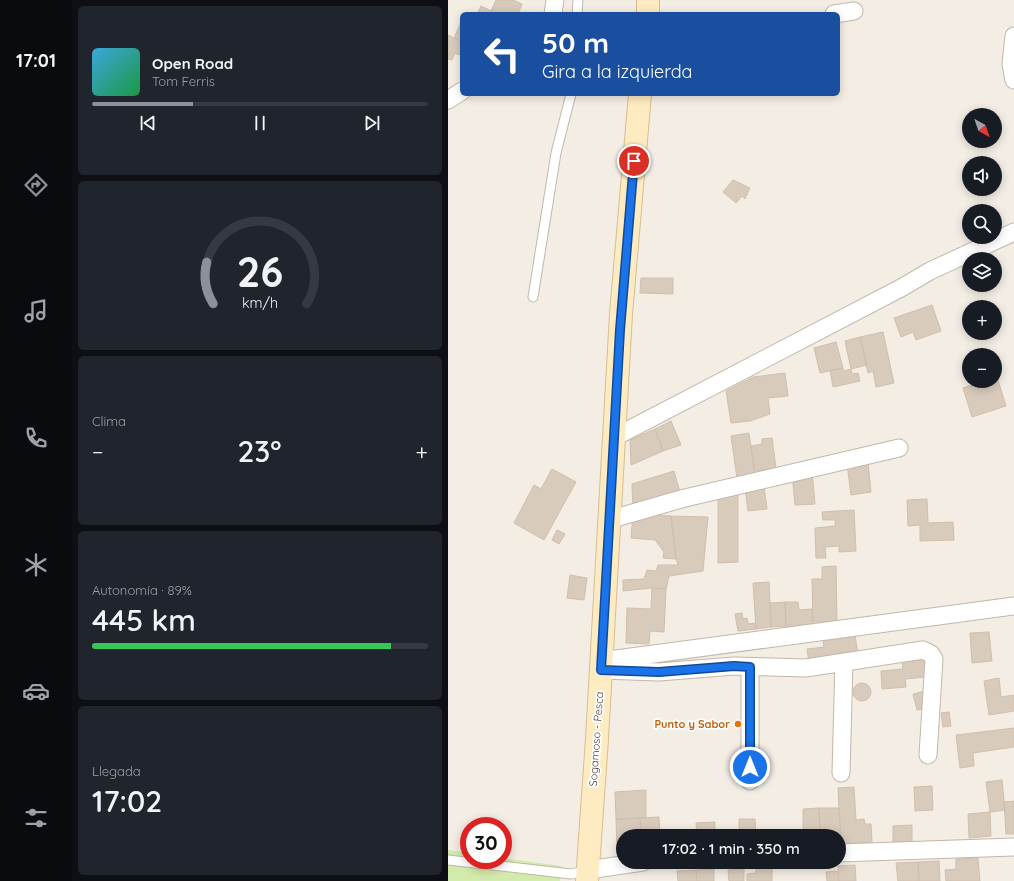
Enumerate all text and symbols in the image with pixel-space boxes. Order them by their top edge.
text: 50 m [542,25,609,60]
icon: left [476,28,528,80]
text: 17:01 [16,49,56,72]
text: Open Road [152,54,233,73]
text: Gira a la izquierda [542,60,693,83]
text: Tom Ferris [152,73,215,89]
north arrow [962,108,1002,148]
map controls [962,108,1002,388]
icon: previous [137,112,159,134]
icon: pause [249,112,271,134]
icon: next [361,112,383,134]
pin [617,144,651,178]
icon: arrive [623,150,645,172]
button: sound [962,156,1002,196]
icon: directions [22,171,50,199]
button: search [962,204,1002,244]
text: 26 [237,244,283,296]
button: layers [962,252,1002,292]
text: km/h [242,293,278,311]
icon: music [22,297,50,325]
button: + [962,300,1002,340]
button: − [962,348,1002,388]
text: Clima [92,413,126,429]
icon: phone [22,424,50,452]
text: 23° [237,432,282,470]
text: − [92,438,103,466]
text: + [416,438,428,466]
icon: climate [22,551,50,579]
text: Autonomía · 89% [92,582,192,598]
text: 445 km [92,601,196,639]
icon: car [22,677,50,705]
street label: Sogamoso - Pesca [586,691,606,787]
place label: Punto y Sabor [654,717,730,731]
marker: Punto y Sabor [733,719,743,729]
position arrow [729,746,771,788]
text: Llegada [92,763,141,779]
text: 17:02 [92,782,162,820]
icon: filters [22,804,50,832]
speed limit sign: 30 [460,817,512,869]
text: 17:02 · 1 min · 350 m [662,839,800,858]

